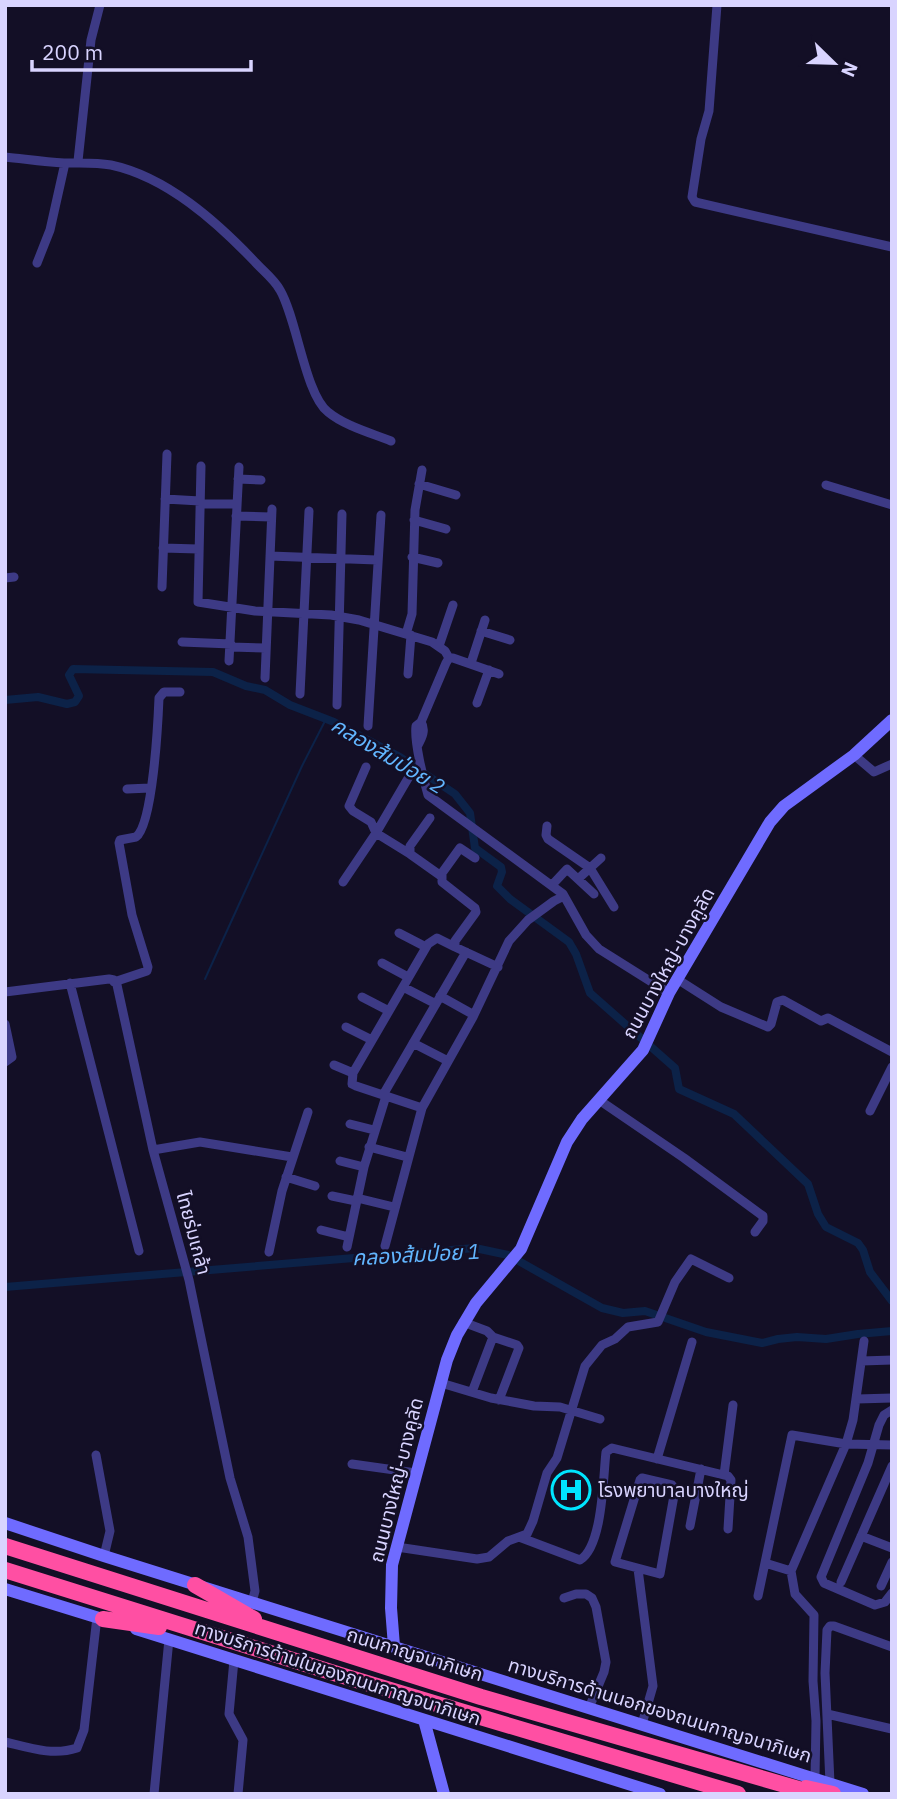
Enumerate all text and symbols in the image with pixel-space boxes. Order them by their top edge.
scale bar [32,28,250,72]
north arrow [799,28,869,98]
text: 200 m [42,38,103,66]
text: N [836,59,863,81]
water label: คลองส้มป่อย 2 [326,710,451,800]
street label: ถนนบางใหญ่-บางคูลัด [616,883,720,1043]
street label: ไทยร่มเกล้า [171,1188,217,1277]
water label: คลองส้มป่อย 1 [351,1237,481,1271]
street label: ถนนบางใหญ่-บางคูลัด [364,1395,429,1565]
hospital icon: โรงพยาบาลบางใหญ่ [550,1469,592,1511]
place label: โรงพยาบาลบางใหญ่ [598,1478,749,1502]
street label: ทางบริการด้านในของถนนกาญจนาภิเษก [192,1615,484,1731]
street label: ถนนกาญจนาภิเษก [344,1622,486,1686]
street label: ทางบริการด้านนอกของถนนกาญจนาภิเษก [505,1652,815,1768]

